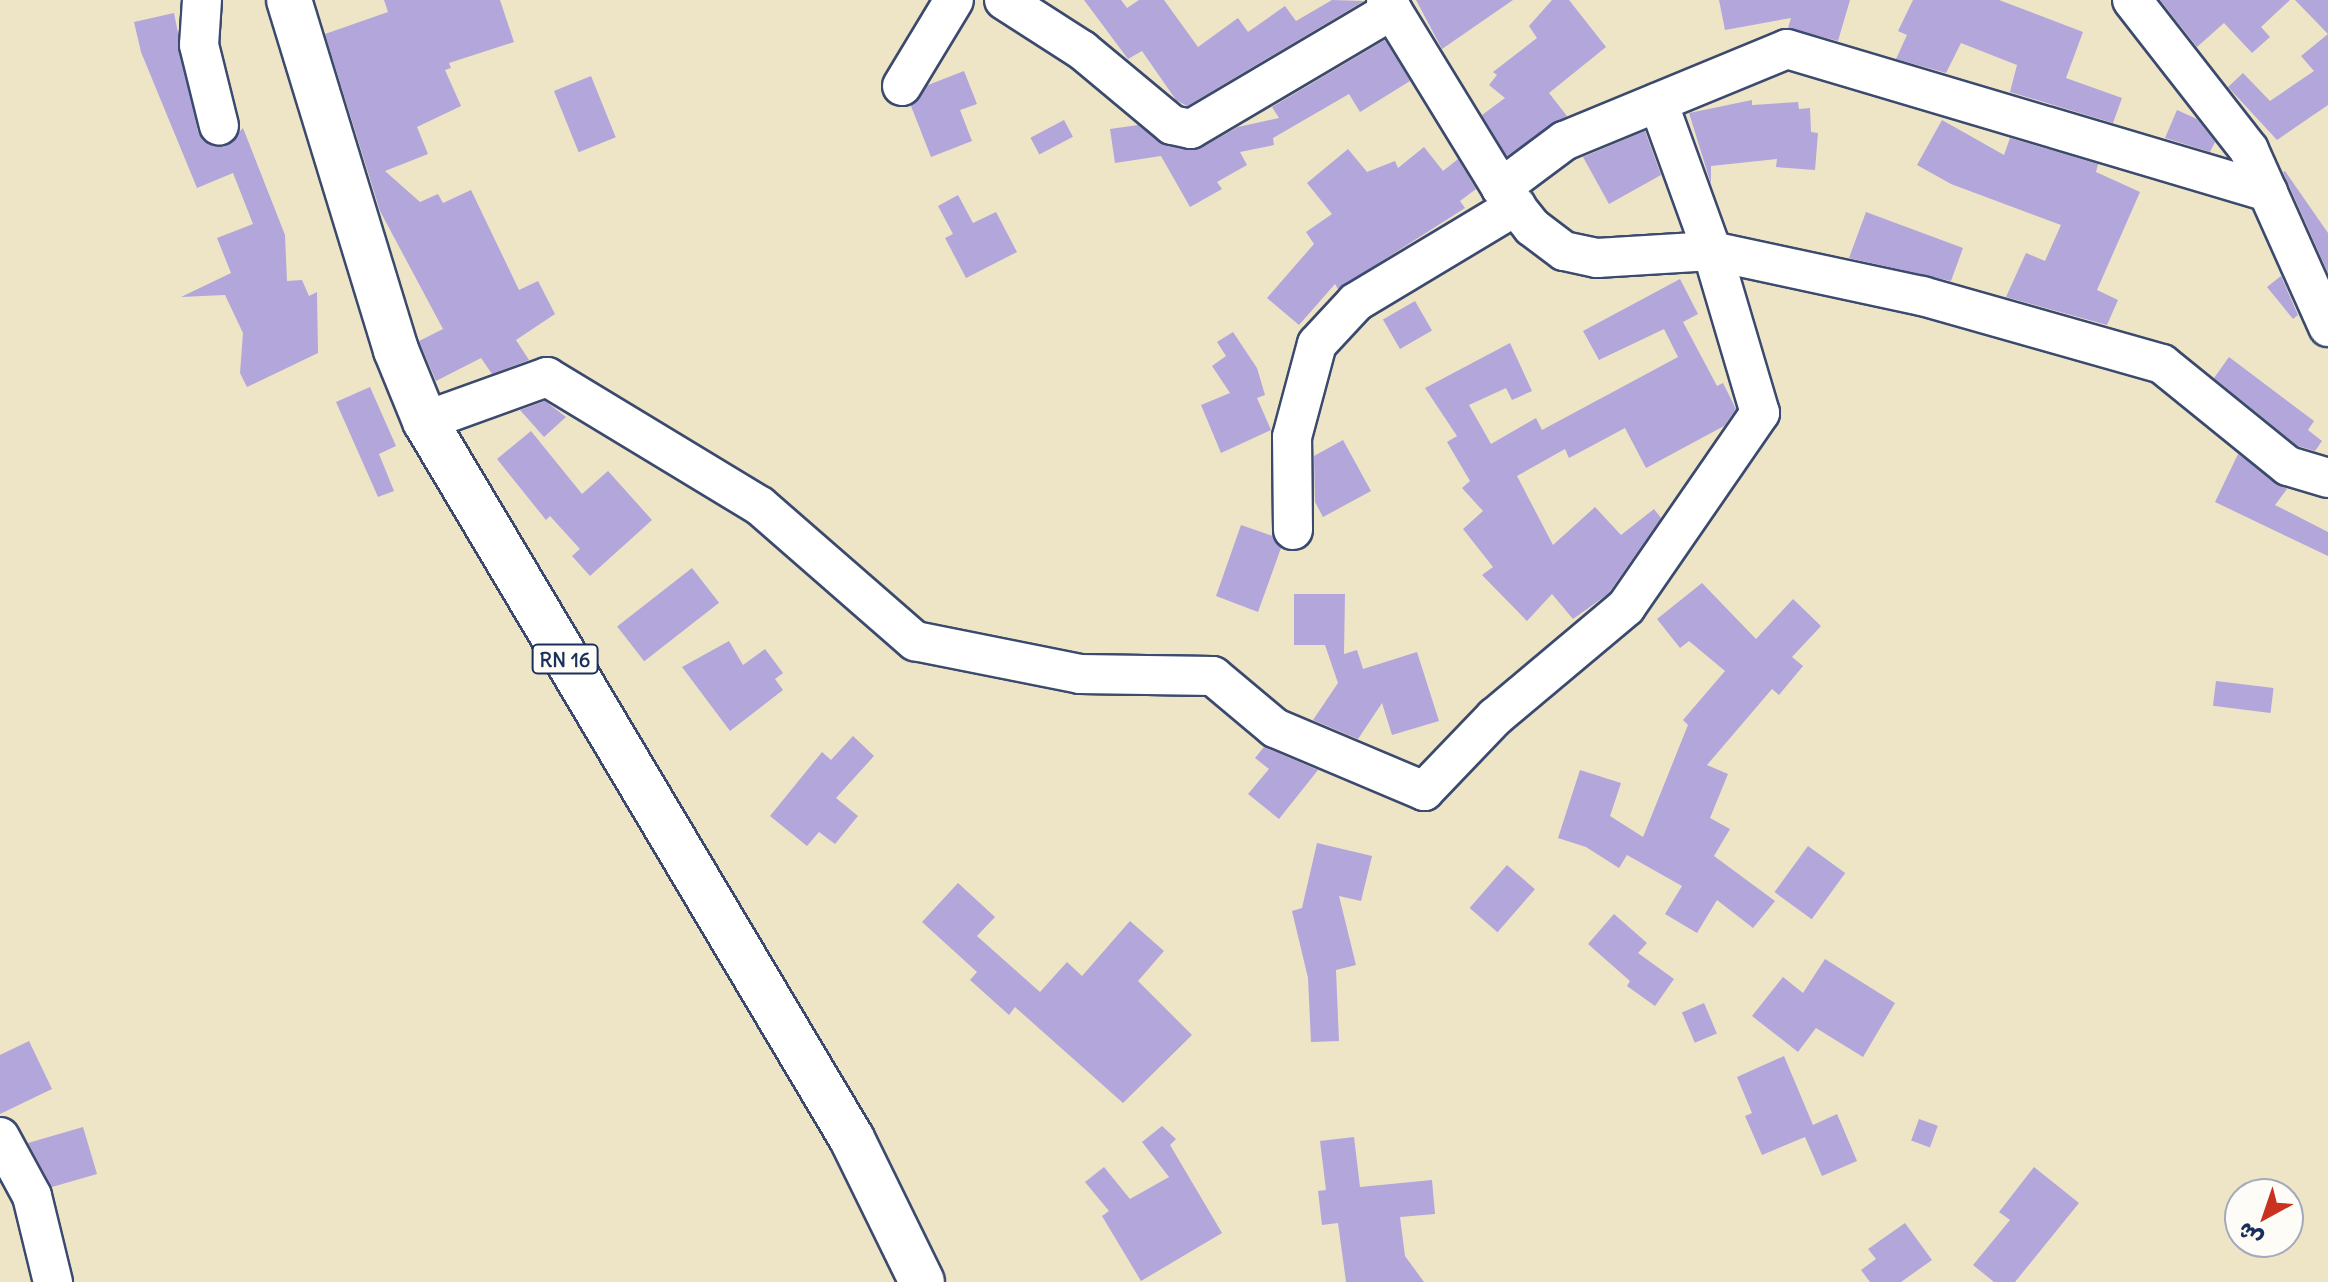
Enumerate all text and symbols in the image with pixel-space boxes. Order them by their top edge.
road number: RN 16 [531,643,599,675]
north arrow [2224,1178,2304,1258]
text: ش [2232,1216,2268,1253]

